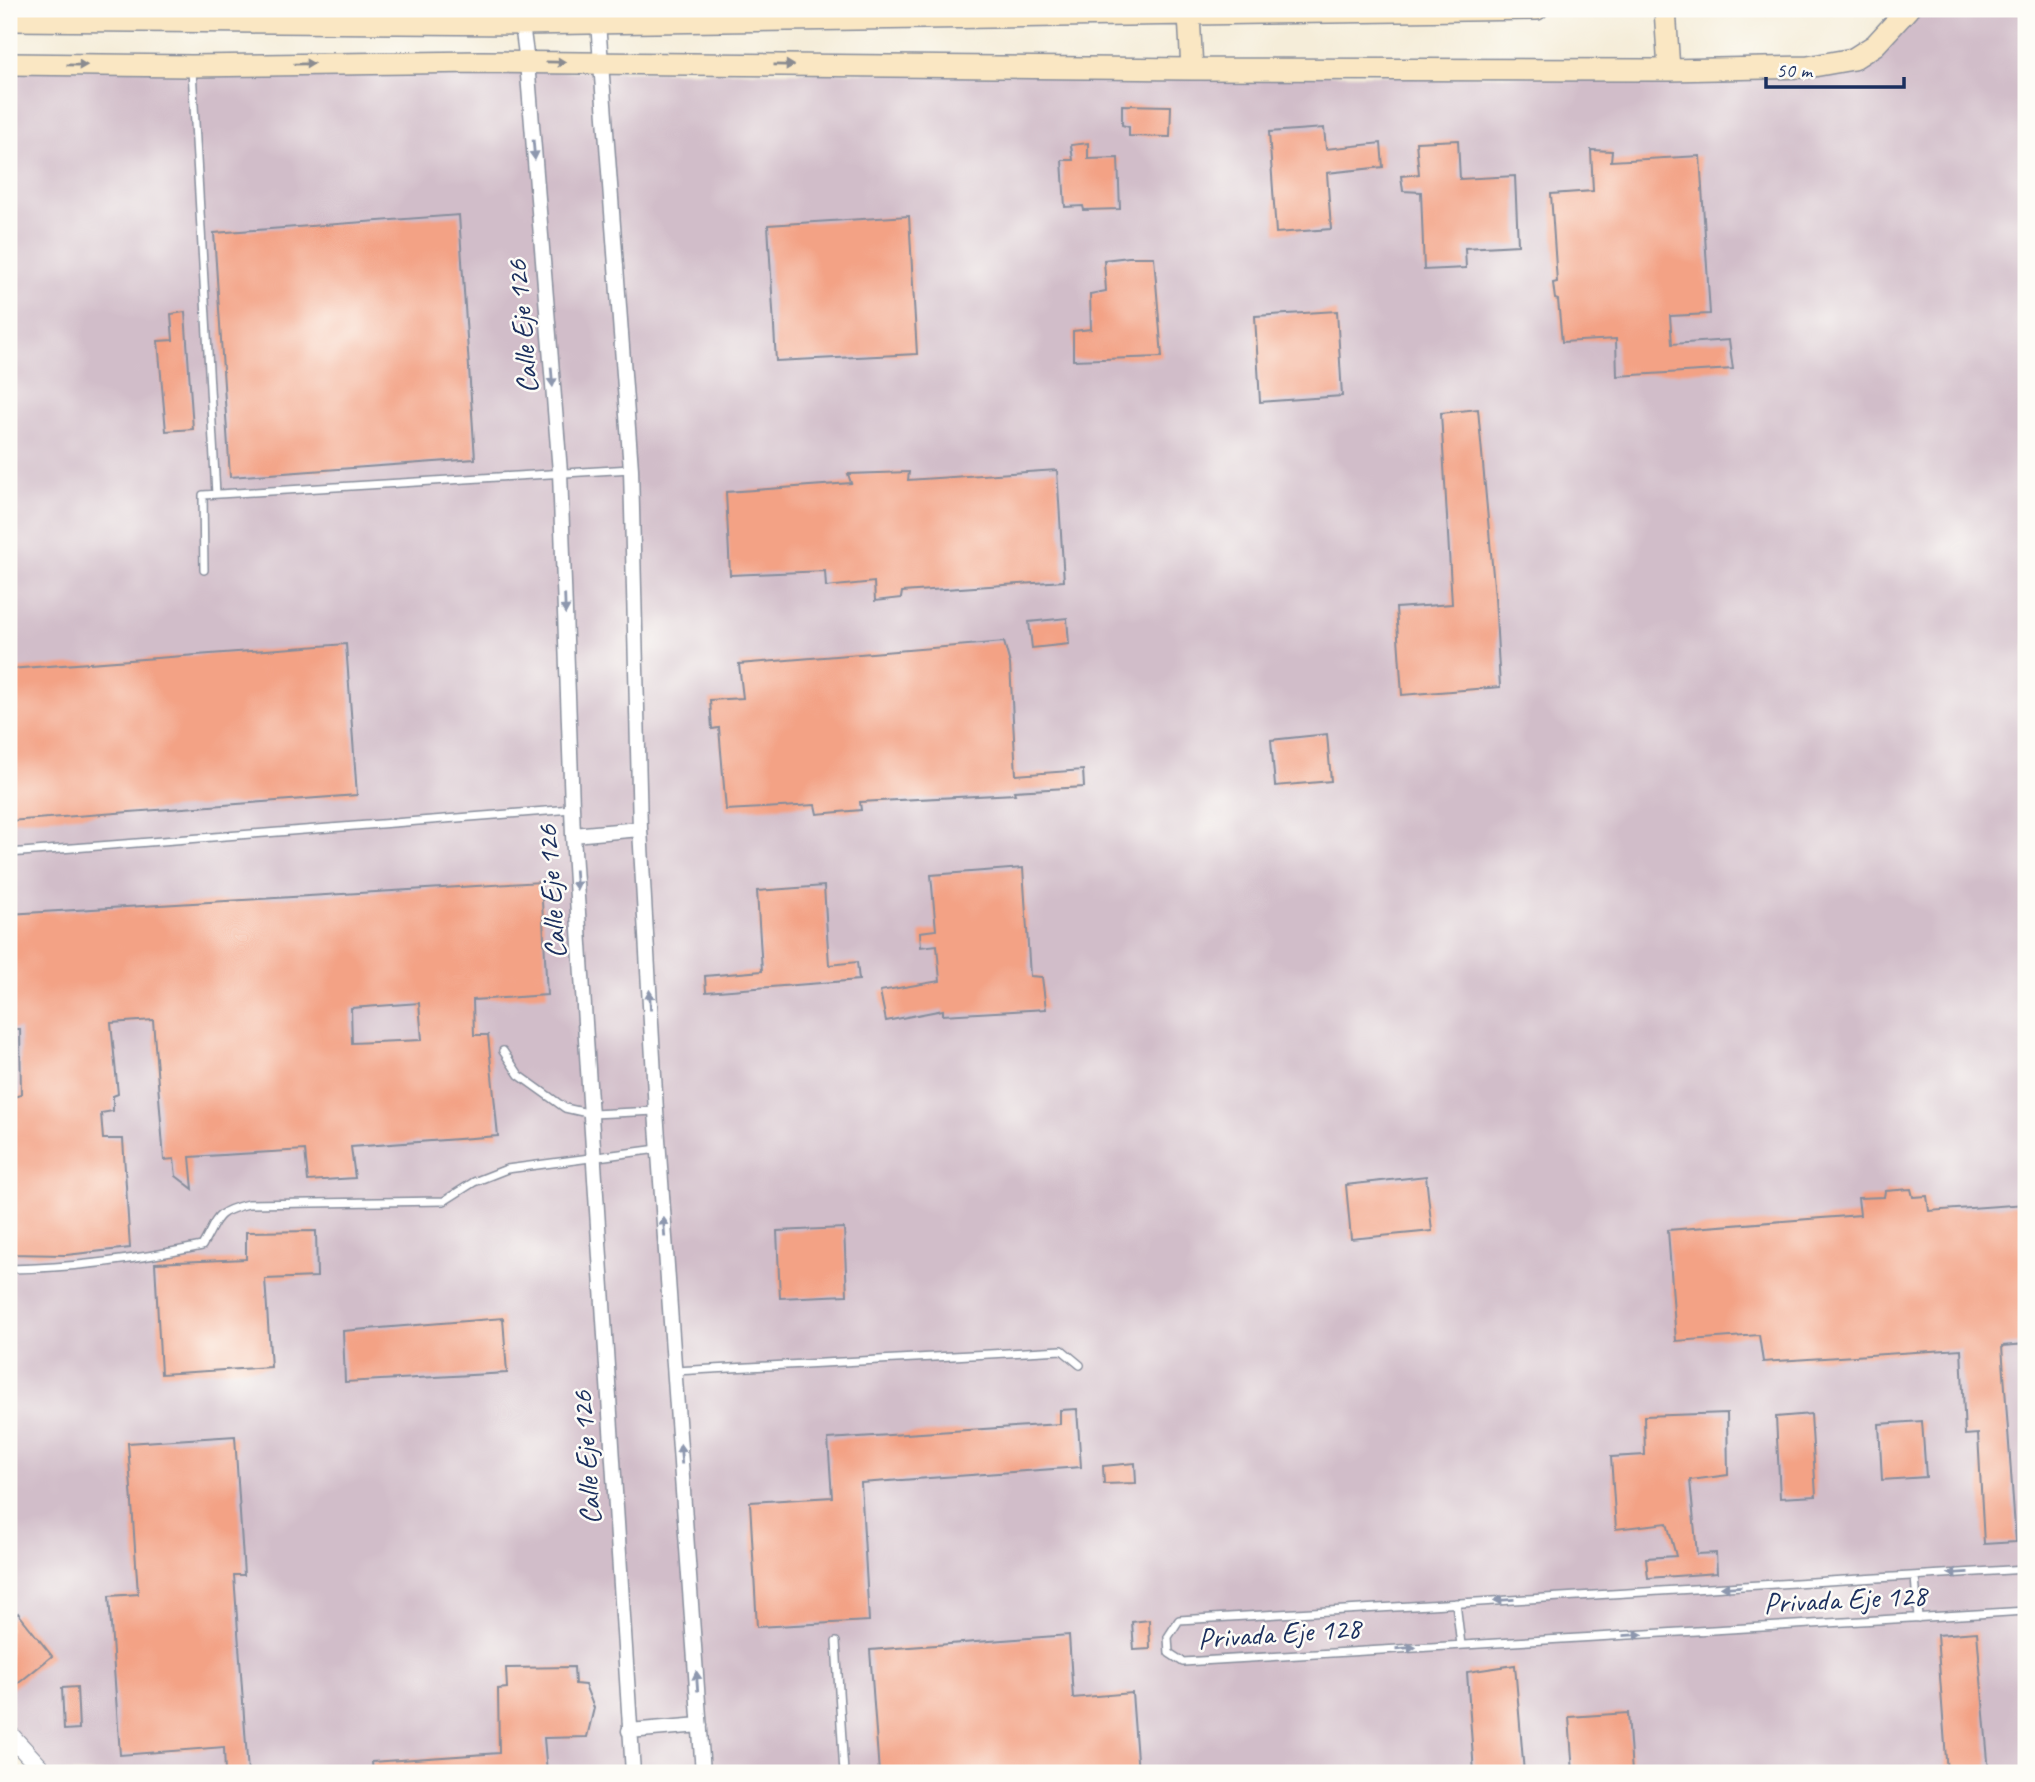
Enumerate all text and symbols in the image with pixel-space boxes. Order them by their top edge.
scale bar [1766,46,1904,90]
one-way arrow [546,57,568,68]
text: 50 m [1776,57,1814,83]
one-way arrow [66,59,88,71]
one-way arrow [294,59,316,70]
one-way arrow [773,59,795,71]
one-way arrow [529,139,540,161]
street label: Calle Eje 126 [497,257,547,395]
one-way arrow [547,366,558,388]
one-way arrow [559,593,570,615]
street label: Calle Eje 126 [527,822,575,960]
one-way arrow [571,869,582,891]
one-way arrow [644,989,655,1011]
one-way arrow [658,1216,669,1238]
street label: Calle Eje 126 [562,1388,610,1526]
one-way arrow [675,1443,686,1465]
one-way arrow [1947,1568,1969,1579]
street label: Privada Eje 128 [1762,1576,1930,1622]
one-way arrow [1720,1581,1742,1592]
one-way arrow [1493,1595,1515,1606]
street label: Privada Eje 128 [1196,1608,1364,1658]
one-way arrow [1622,1629,1644,1640]
one-way arrow [1395,1642,1417,1653]
one-way arrow [691,1670,702,1692]

